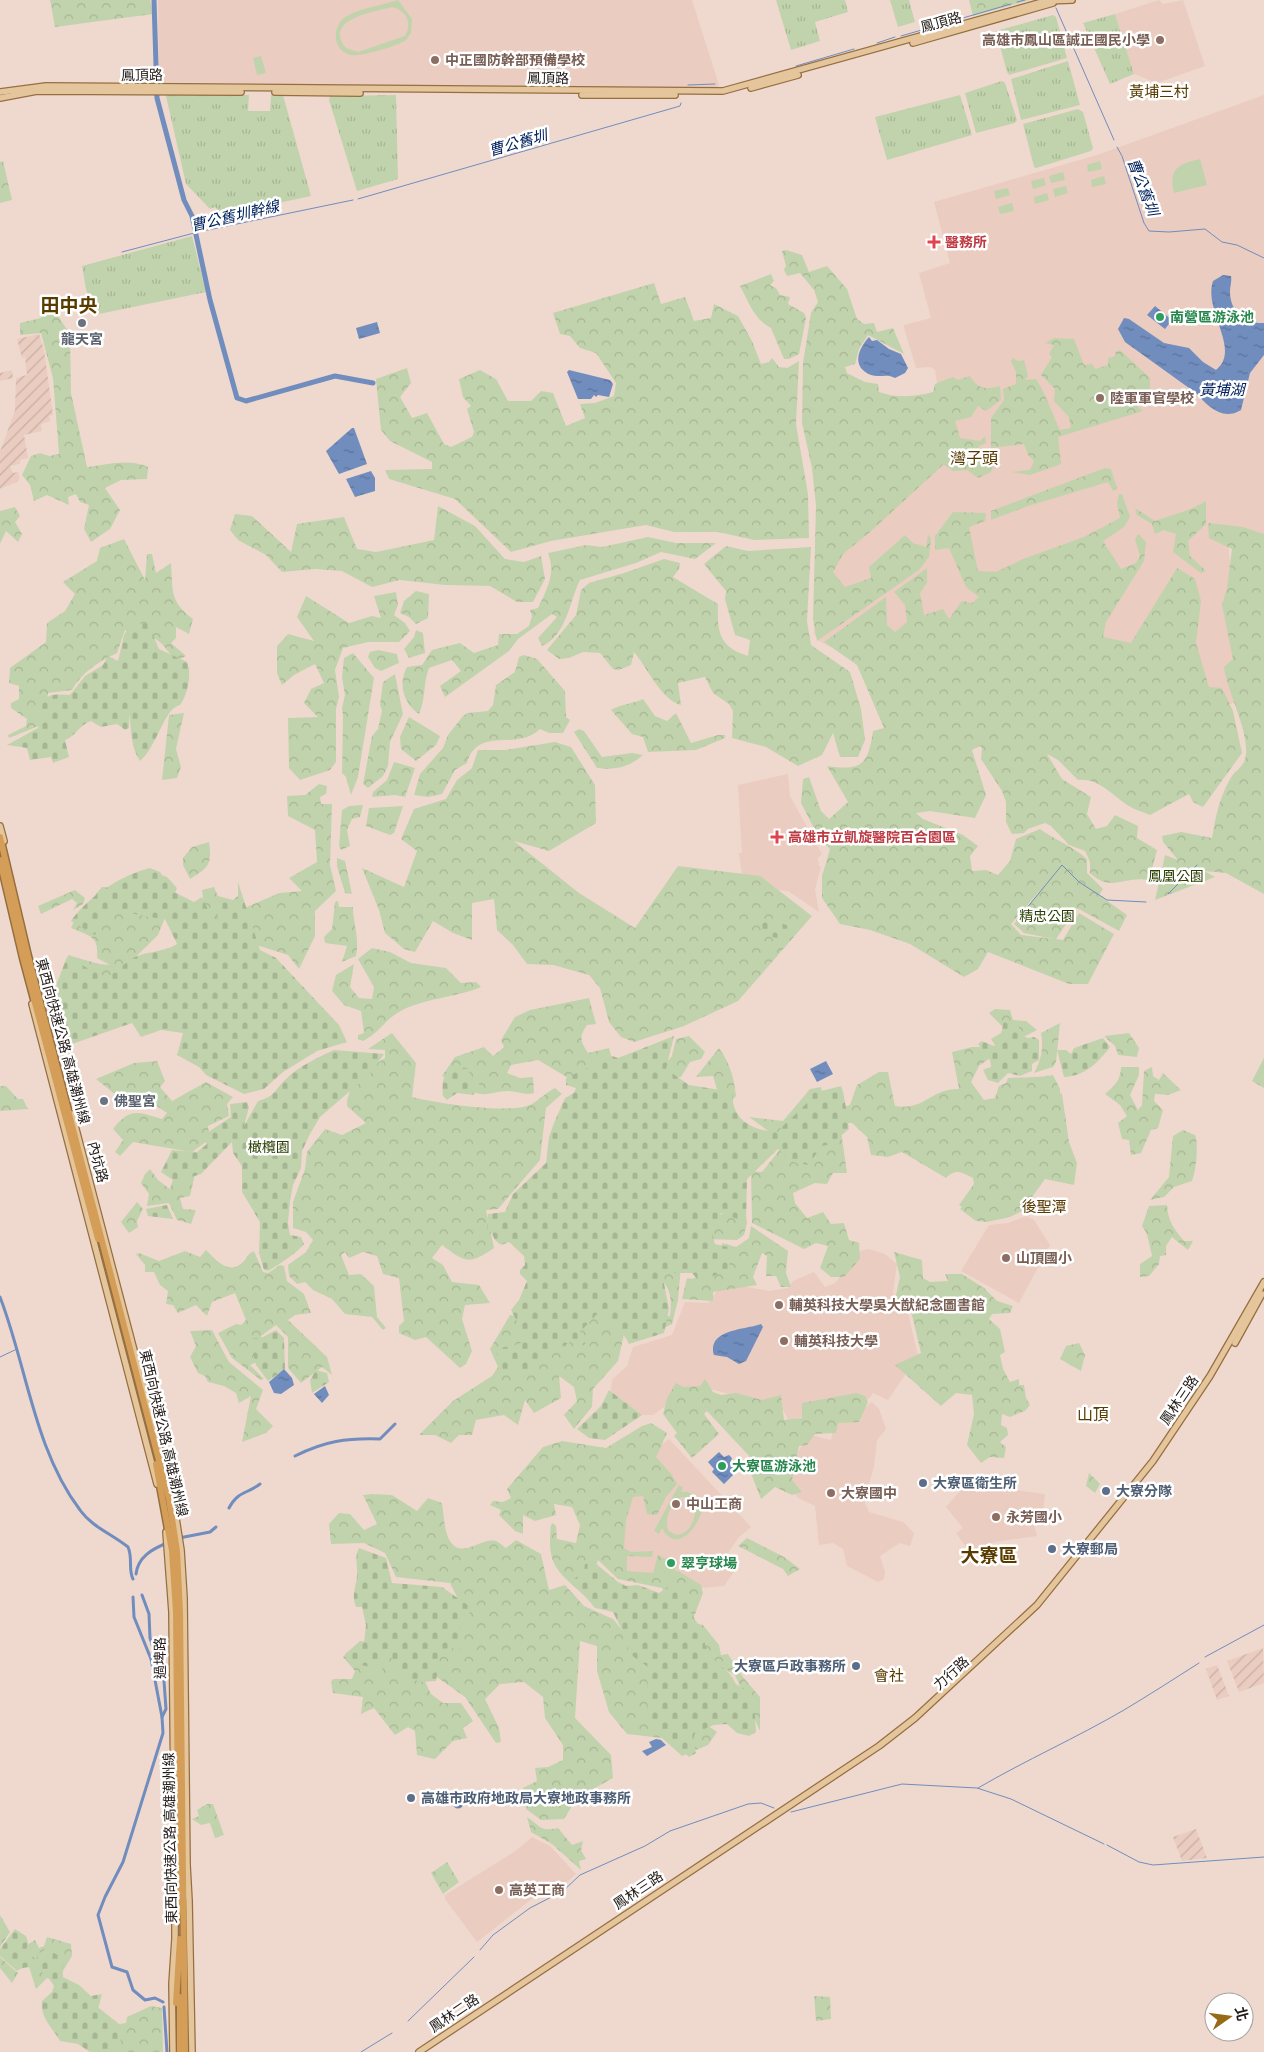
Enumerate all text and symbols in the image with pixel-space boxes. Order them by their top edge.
street label: 鳳頂路 [919,9,963,35]
place label: 高雄市鳳山區誠正國民小學 [982,32,1150,48]
marker: 高雄市鳳山區誠正國民小學 [1154,34,1166,46]
place label: 中正國防幹部預備學校 [445,52,585,68]
marker: 中正國防幹部預備學校 [429,54,441,66]
street label: 鳳頂路 [121,67,163,83]
street label: 鳳頂路 [527,70,569,86]
district label: 黃埔三村 [1129,83,1189,101]
water label: 曹公舊圳 [487,126,551,160]
water label: 曹公舊圳 [1124,156,1163,220]
water label: 曹公舊圳幹線 [189,197,283,235]
place label: 醫務所 [945,234,987,250]
marker: 醫務所 [927,235,941,249]
district label: 田中央 [40,294,98,317]
place label: 南營區游泳池 [1170,309,1254,325]
marker: 南營區游泳池 [1154,311,1166,323]
marker: 龍天宮 [76,317,88,329]
place label: 龍天宮 [61,331,103,347]
water label: 黃埔湖 [1199,381,1246,399]
place label: 陸軍軍官學校 [1110,390,1194,406]
marker: 陸軍軍官學校 [1094,392,1106,404]
district label: 灣子頭 [950,449,998,468]
place label: 高雄市立凱旋醫院百合園區 [788,829,956,845]
marker: 高雄市立凱旋醫院百合園區 [770,830,784,844]
park label: 鳳凰公園 [1148,868,1204,884]
park label: 精忠公園 [1019,908,1075,924]
street label: 東西向快速公路 高雄潮州線 [33,956,93,1126]
place label: 佛聖宮 [114,1093,156,1109]
marker: 佛聖宮 [98,1095,110,1107]
park label: 橄欖園 [248,1139,290,1155]
street label: 內坑路 [85,1140,111,1184]
district label: 後聖潭 [1021,1198,1067,1216]
place label: 山頂國小 [1016,1250,1072,1266]
marker: 山頂國小 [1000,1252,1012,1264]
place label: 輔英科技大學吳大猷紀念圖書館 [789,1297,985,1313]
marker: 輔英科技大學吳大猷紀念圖書館 [773,1299,785,1311]
place label: 輔英科技大學 [794,1333,878,1349]
marker: 輔英科技大學 [778,1335,790,1347]
street label: 東西向快速公路 高雄潮州線 [137,1348,191,1518]
street label: 鳳林三路 [1157,1372,1201,1428]
district label: 山頂 [1077,1405,1109,1424]
place label: 大寮區游泳池 [732,1458,816,1474]
marker: 大寮區游泳池 [716,1460,728,1472]
place label: 大寮區衛生所 [933,1475,1017,1491]
marker: 大寮區衛生所 [917,1477,929,1489]
place label: 大寮分隊 [1116,1483,1172,1499]
place label: 大寮國中 [841,1485,897,1501]
marker: 大寮分隊 [1100,1485,1112,1497]
marker: 大寮國中 [825,1487,837,1499]
place label: 中山工商 [686,1496,742,1512]
marker: 中山工商 [670,1498,682,1510]
place label: 永芳國小 [1006,1509,1062,1525]
marker: 永芳國小 [990,1511,1002,1523]
place label: 大寮郵局 [1062,1541,1118,1557]
marker: 大寮郵局 [1046,1543,1058,1555]
district label: 大寮區 [960,1544,1018,1567]
place label: 翠亨球場 [681,1555,737,1571]
marker: 翠亨球場 [665,1557,677,1569]
street label: 過埤路 [152,1637,168,1679]
street label: 力行路 [930,1653,972,1693]
place label: 大寮區戶政事務所 [734,1658,846,1674]
marker: 大寮區戶政事務所 [850,1660,862,1672]
district label: 會社 [874,1667,904,1685]
street label: 東西向快速公路 高雄潮州線 [161,1752,179,1924]
place label: 高雄市政府地政局大寮地政事務所 [421,1790,631,1806]
marker: 高雄市政府地政局大寮地政事務所 [405,1792,417,1804]
street label: 鳳林三路 [610,1868,666,1912]
place label: 高英工商 [509,1882,565,1898]
marker: 高英工商 [493,1884,505,1896]
street label: 鳳林二路 [426,1991,482,2035]
north arrow [1204,1992,1254,2042]
text: 北 [1232,2005,1251,2023]

